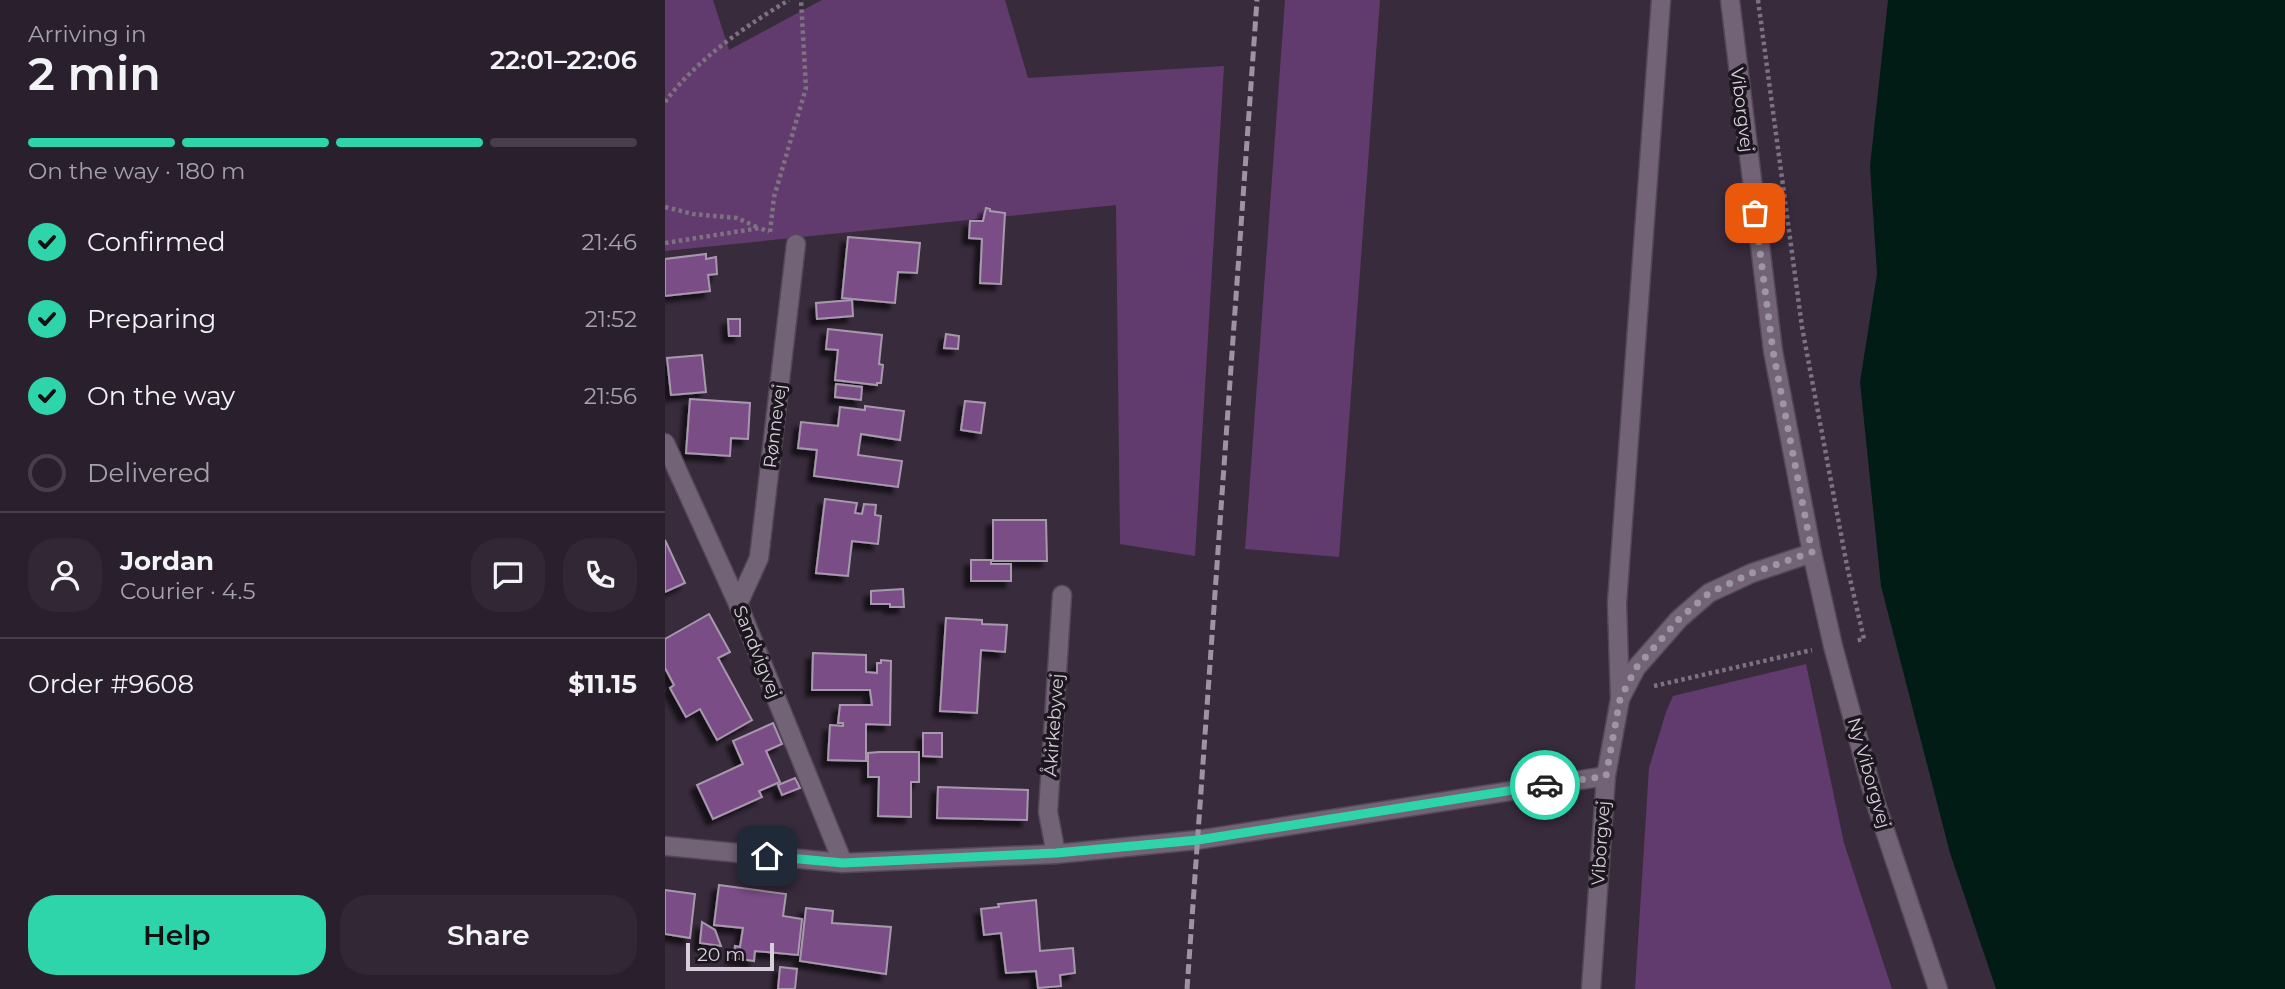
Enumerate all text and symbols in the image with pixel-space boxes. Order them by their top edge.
text: Arriving in [28,20,147,48]
text: 22:01–22:06 [490,44,637,76]
text: 2 min [28,45,161,102]
street label: Viborgvej [1726,66,1758,154]
text: On the way · 180 m [28,157,246,185]
pin [1725,183,1785,243]
icon: bag [1736,194,1774,232]
icon: check [28,223,66,261]
text: Confirmed [87,226,226,258]
text: 21:46 [582,228,637,256]
icon: check [28,300,66,338]
text: Preparing [87,303,216,335]
text: 21:52 [585,305,637,333]
icon: check [28,377,66,415]
text: On the way [87,380,235,412]
text: 21:56 [584,382,637,410]
street label: Rønnevej [759,383,791,469]
text: Delivered [87,457,211,489]
button: person [28,538,102,612]
button: chat [471,538,545,612]
button: phone [563,538,637,612]
text: Jordan [120,545,214,577]
text: Courier · 4.5 [120,577,255,605]
street label: Sandvigvej [728,602,786,702]
text: Order #9608 [28,668,194,700]
text: $11.15 [568,668,637,700]
street label: Åkirkebyvej [1038,672,1069,777]
street label: Ny Viborgvej [1843,715,1895,831]
courier [1510,750,1580,820]
icon: car [1526,766,1564,804]
street label: Viborgvej [1587,800,1615,886]
pin [737,826,797,886]
icon: home [748,837,786,875]
button: Help [28,895,326,975]
button: Share [340,895,637,975]
scale bar [686,940,773,972]
text: 20 m [697,943,745,966]

